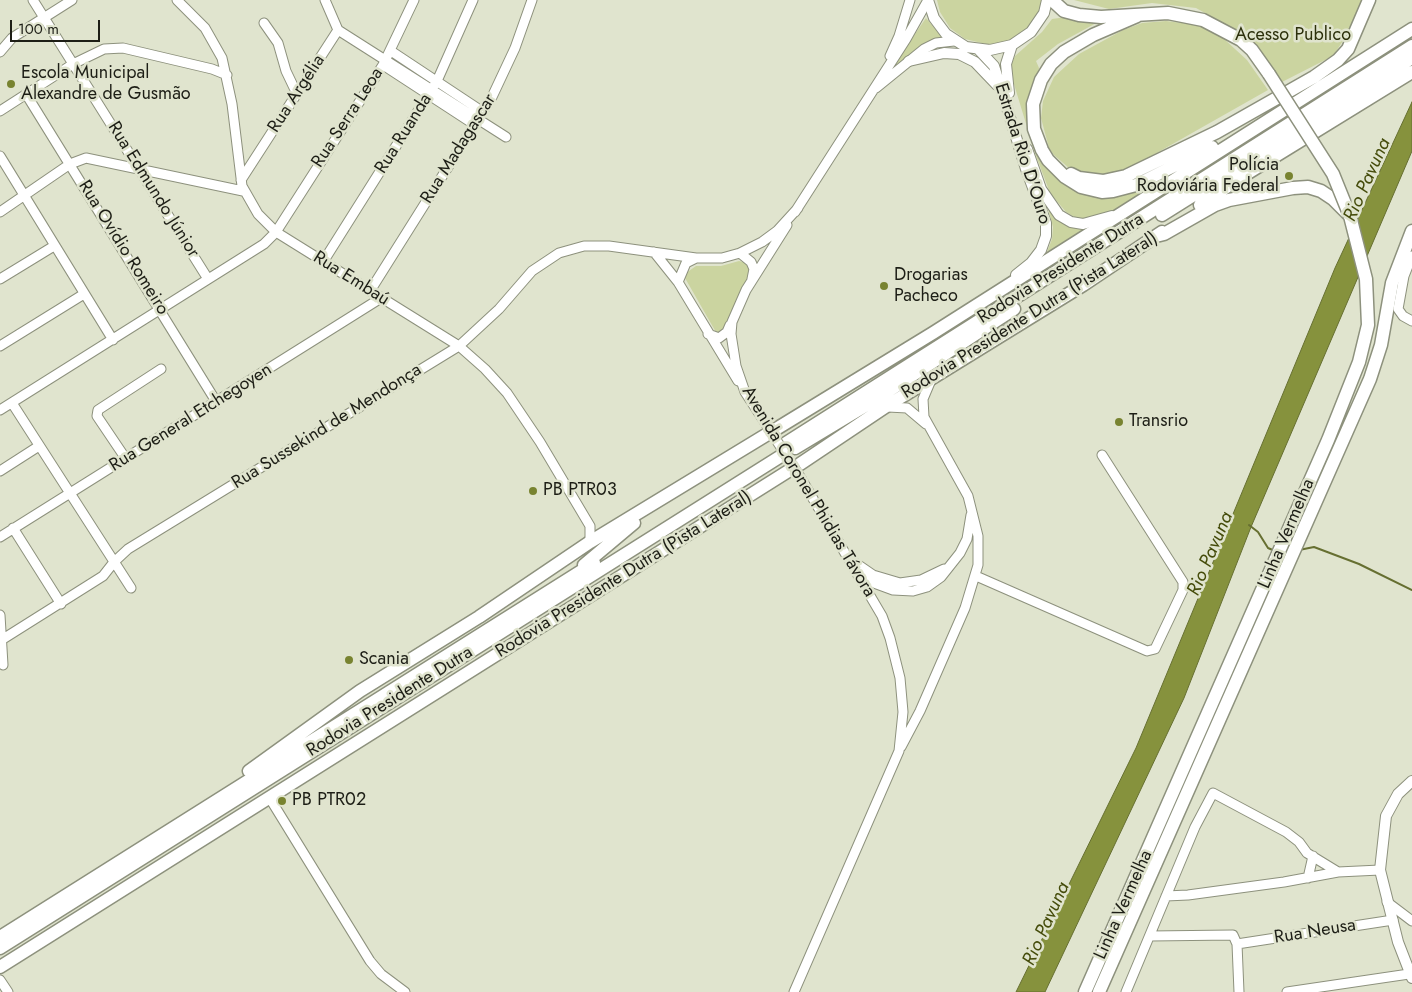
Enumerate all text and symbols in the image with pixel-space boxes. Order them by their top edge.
scale bar [12,10,102,42]
text: 100 m [18,18,59,40]
park label: Acesso Publico [1235,25,1351,47]
street label: Rua Argélia [264,51,330,137]
place label: Escola Municipal Alexandre de Gusmão [21,63,191,106]
street label: Rua Serra Leoa [308,64,388,172]
marker: Escola Municipal Alexandre de Gusmão [5,78,17,90]
street label: Estrada Rio D'Ouro [989,81,1055,227]
street label: Rua Ruanda [371,90,437,178]
street label: Rua Madagascar [417,90,501,208]
street label: Rua Edmundo Júnior [102,118,204,262]
water label: Rio Pavuna [1340,135,1396,225]
place label: Polícia Rodoviária Federal [1137,155,1279,198]
marker: Polícia Rodoviária Federal [1283,170,1295,182]
street label: Rua Ovídio Romeiro [73,177,173,319]
street label: Rodovia Presidente Dutra [974,209,1148,329]
street label: Rodovia Presidente Dutra (Pista Lateral) [898,228,1162,404]
street label: Rua Embaú [309,247,393,311]
place label: Drogarias Pacheco [894,265,968,308]
marker: Drogarias Pacheco [878,280,890,292]
street label: Rua General Etchegoyen [106,359,276,477]
street label: Rua Sussekind de Mendonça [228,360,426,494]
street label: Avenida Coronel Phidias Távora [736,383,880,601]
place label: Transrio [1129,411,1188,433]
marker: Transrio [1113,416,1125,428]
street label: Linha Vermelha [1254,476,1320,592]
place label: PB PTR03 [543,480,617,502]
marker: PB PTR03 [527,485,539,497]
street label: Rodovia Presidente Dutra (Pista Lateral) [492,487,756,663]
water label: Rio Pavuna [1183,509,1239,599]
street label: Rodovia Presidente Dutra [303,642,477,762]
place label: Scania [359,649,409,671]
marker: Scania [343,654,355,666]
place label: PB PTR02 [292,790,366,812]
marker: PB PTR02 [276,795,288,807]
street label: Linha Vermelha [1090,847,1158,963]
water label: Rio Pavuna [1019,879,1075,969]
street label: Rua Neusa [1273,915,1357,949]

